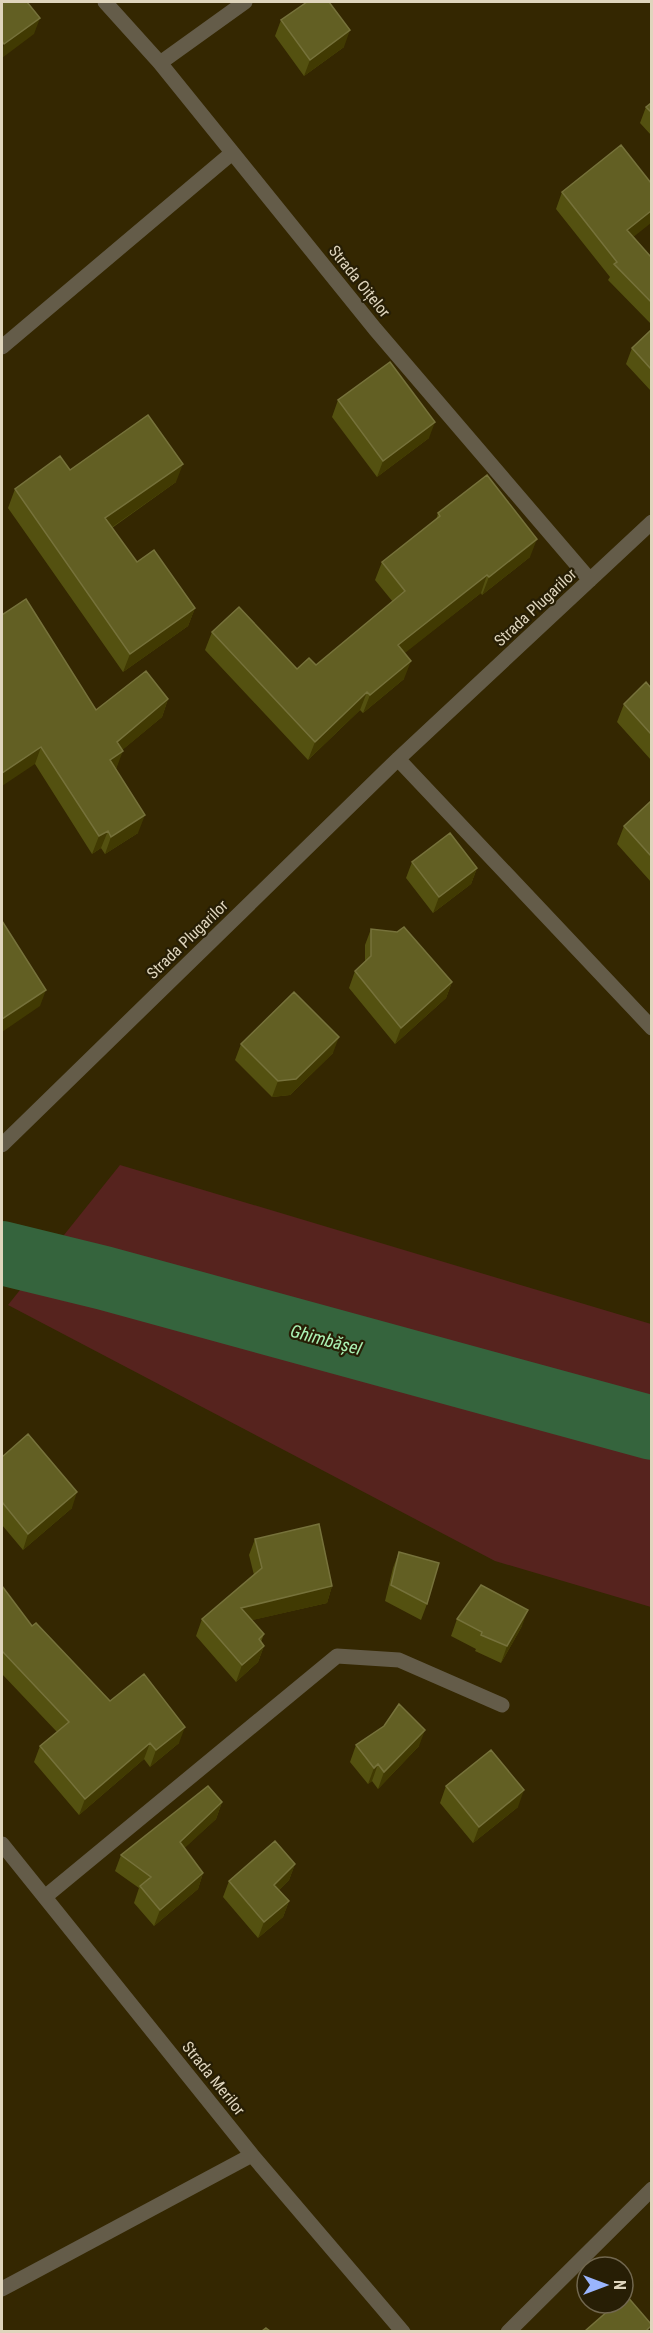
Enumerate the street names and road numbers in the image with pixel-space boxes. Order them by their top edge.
street label: Strada Oițelor [324,242,394,322]
street label: Strada Plugarilor [490,564,580,650]
street label: Strada Plugarilor [143,896,232,983]
street label: Strada Merilor [178,2038,249,2119]

